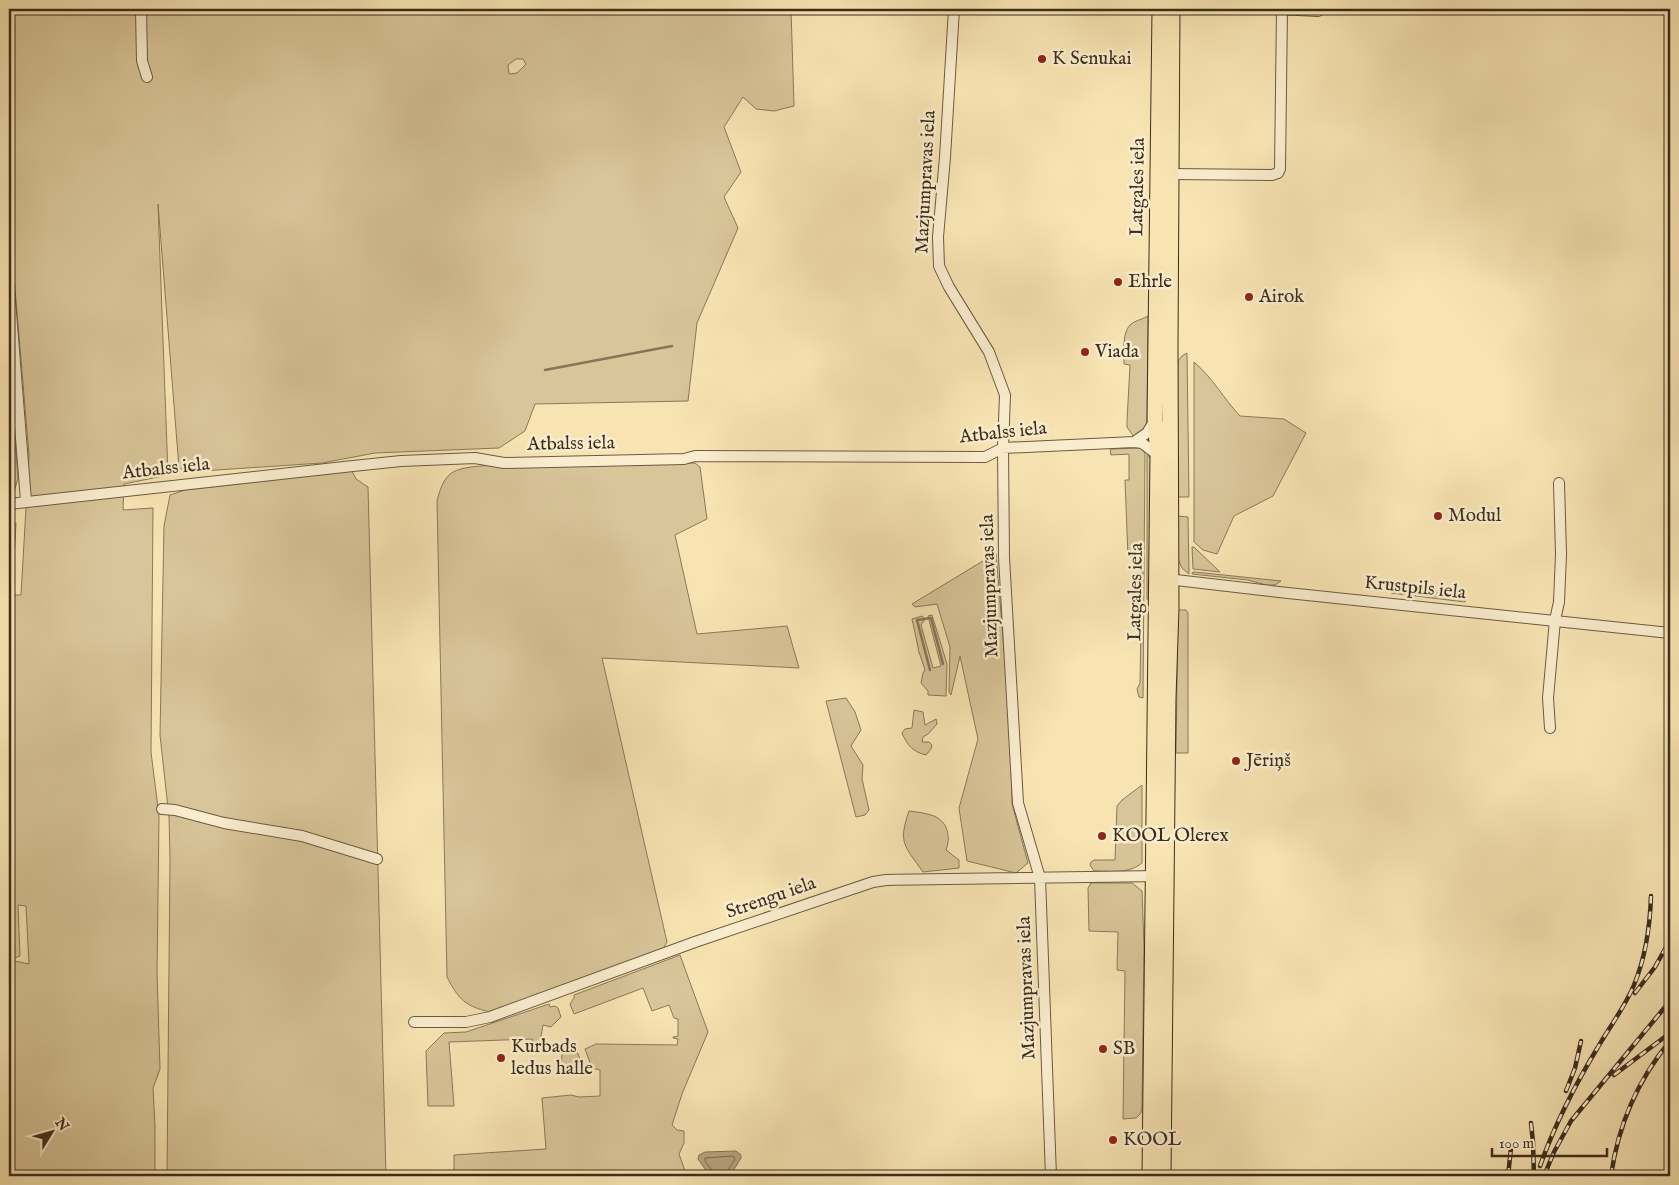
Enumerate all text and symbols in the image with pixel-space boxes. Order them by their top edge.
place label: K Senukai [1052,47,1132,71]
marker: K Senukai [1036,53,1048,65]
street label: Mazjumpravas iela [910,109,942,254]
street label: Latgales iela [1125,137,1151,236]
place label: Ehrle [1128,270,1172,294]
marker: Ehrle [1112,276,1124,288]
place label: Airok [1258,285,1305,309]
marker: Airok [1243,291,1255,303]
place label: Viada [1094,340,1140,364]
marker: Viada [1079,346,1091,358]
street label: Atbalss iela [957,416,1049,450]
street label: Atbalss iela [526,431,616,457]
street label: Atbalss iela [120,452,212,486]
place label: Modul [1448,504,1502,528]
marker: Modul [1432,510,1444,522]
street label: Mazjumpravas iela [975,513,1004,658]
street label: Latgales iela [1123,542,1149,641]
street label: Krustpils iela [1363,571,1468,605]
place label: Jēriņš [1244,749,1291,773]
marker: Jēriņš [1230,755,1242,767]
place label: KOOL Olerex [1112,824,1229,848]
marker: KOOL Olerex [1096,830,1108,842]
street label: Strengu iela [723,871,820,925]
street label: Mazjumpravas iela [1012,915,1041,1060]
place label: Kurbads ledus halle [511,1035,593,1081]
place label: SB [1113,1037,1135,1061]
marker: SB [1097,1043,1109,1055]
marker: Kurbads ledus halle [495,1052,507,1064]
north arrow [28,1108,78,1158]
text: N [50,1114,72,1135]
scale bar [1492,1125,1606,1157]
place label: KOOL [1123,1128,1182,1152]
marker: KOOL [1107,1134,1119,1146]
text: 100 m [1499,1134,1535,1153]

